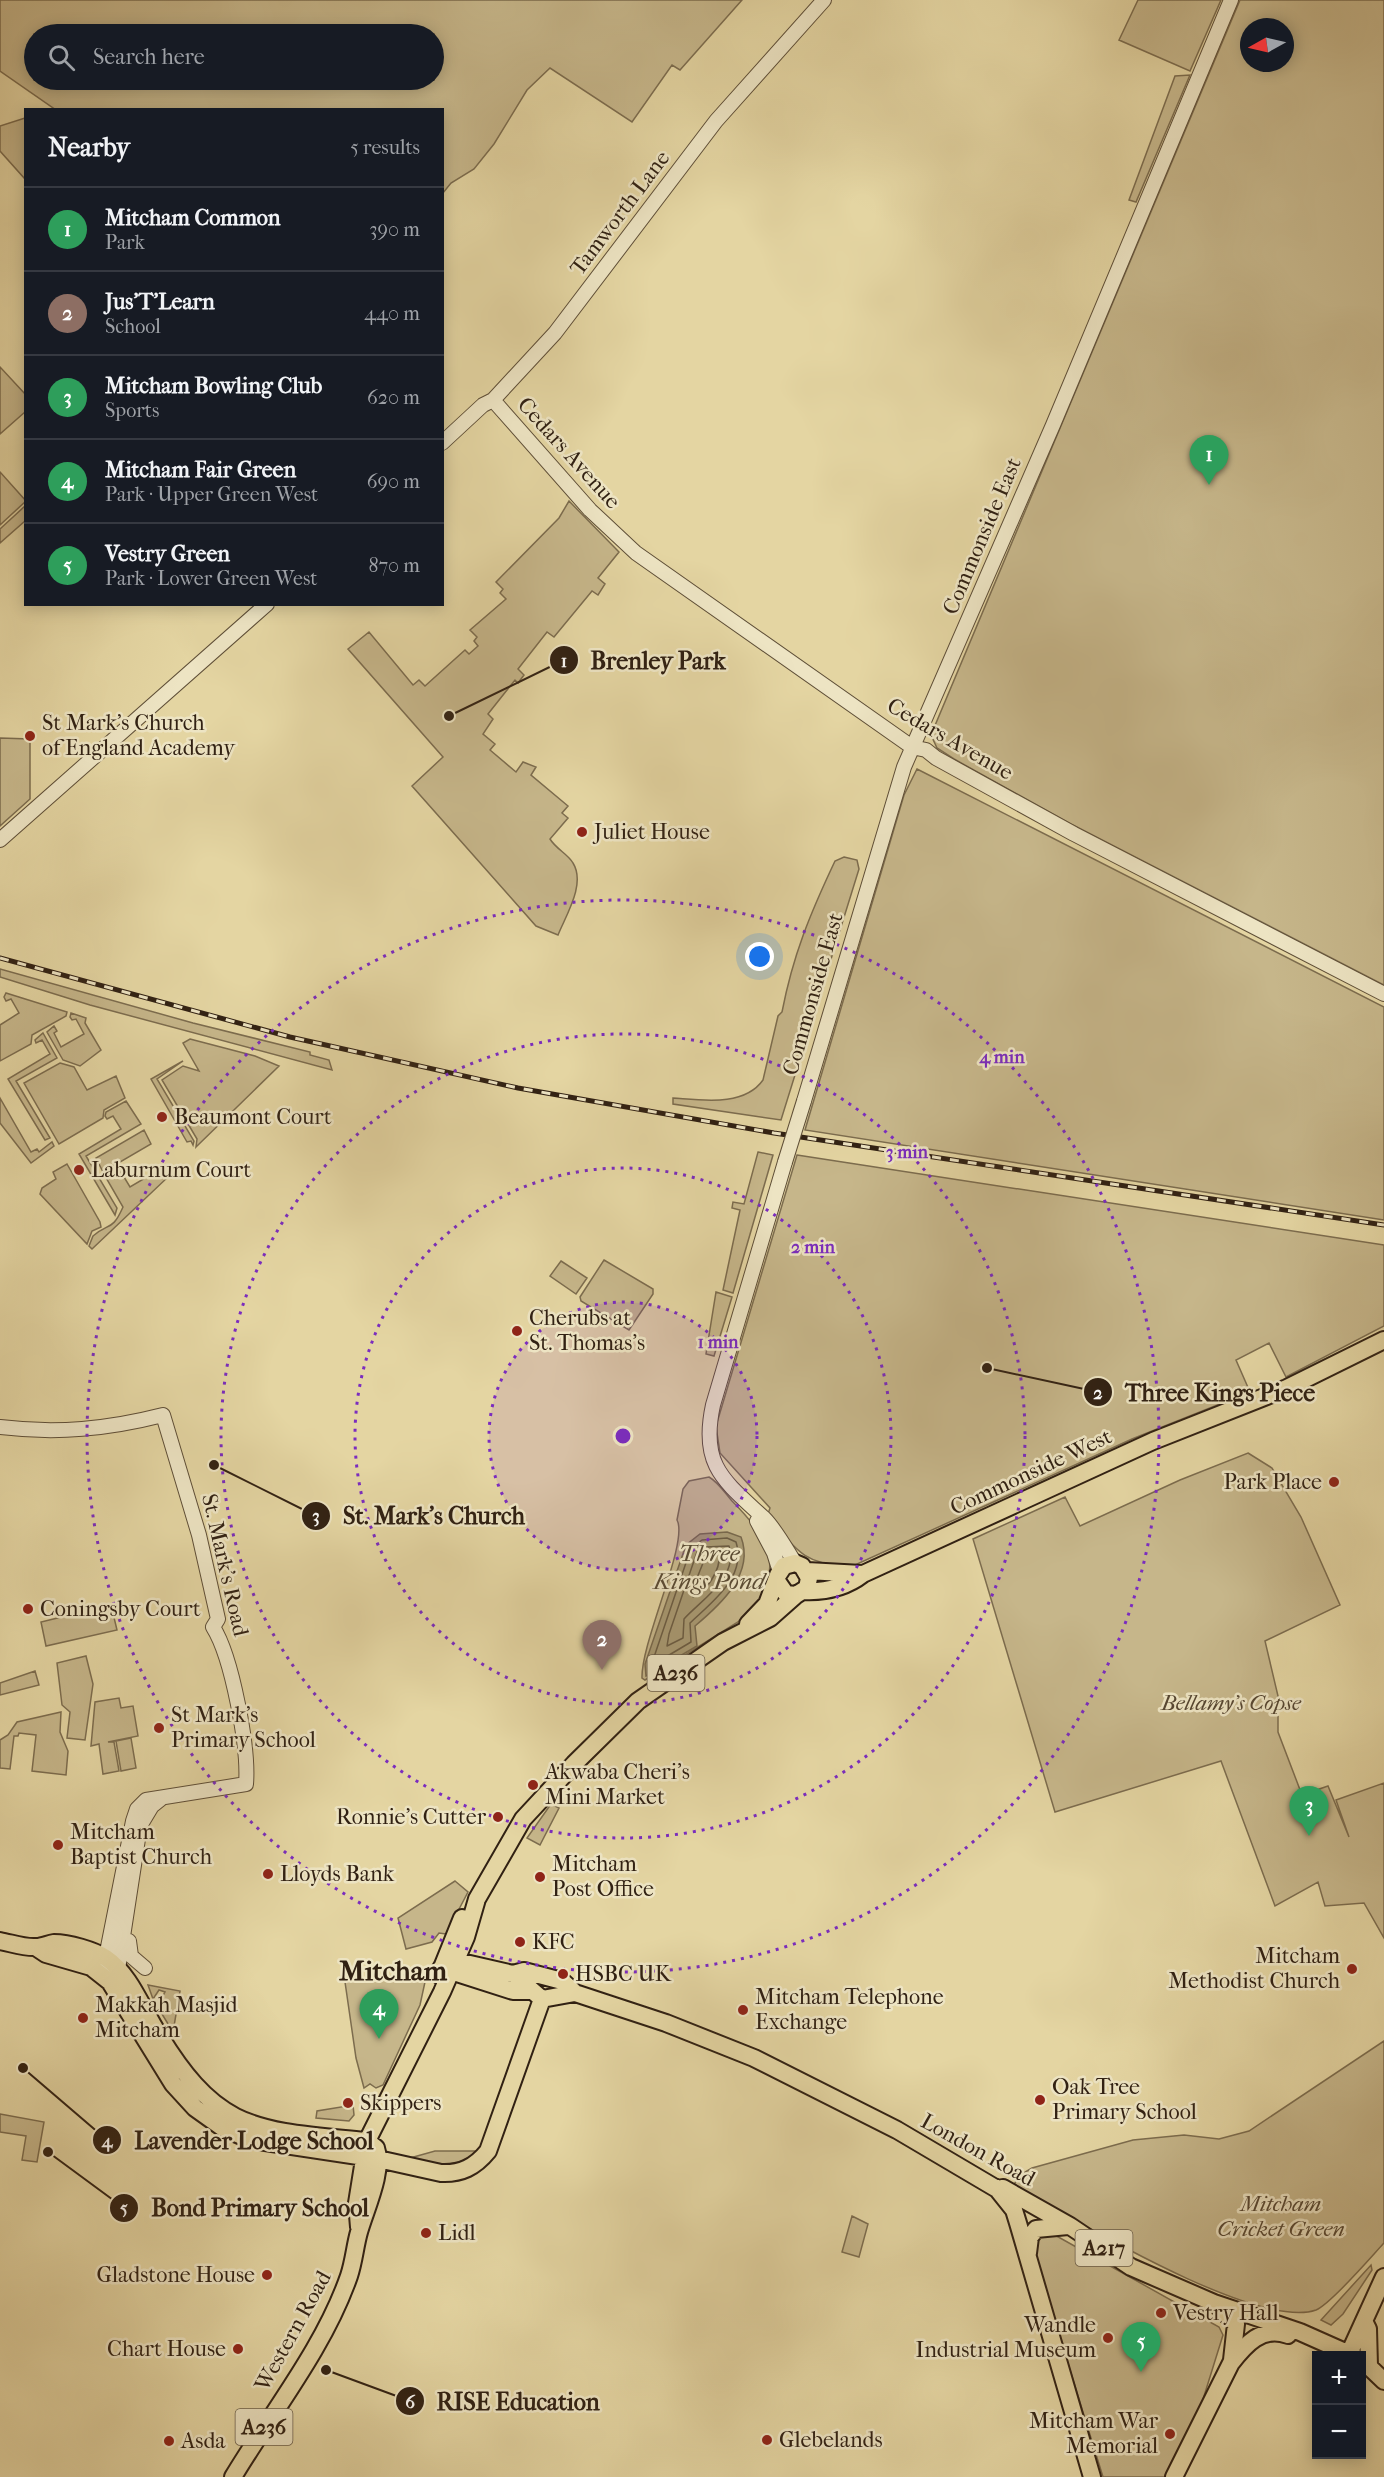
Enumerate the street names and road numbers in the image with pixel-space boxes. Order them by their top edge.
street label: Tamworth Lane [565,145,675,280]
street label: Cedars Avenue [512,392,626,514]
street label: Commonside East [937,454,1027,618]
street label: Cedars Avenue [882,692,1018,786]
street label: Commonside East [777,910,849,1078]
street label: Commonside West [946,1423,1116,1521]
street label: St. Mark's Road [196,1491,254,1640]
road number: A236 [648,1655,704,1691]
street label: London Road [916,2108,1041,2193]
road number: A217 [1076,2230,1132,2266]
street label: Western Road [249,2265,337,2397]
road number: A236 [236,2409,292,2445]

